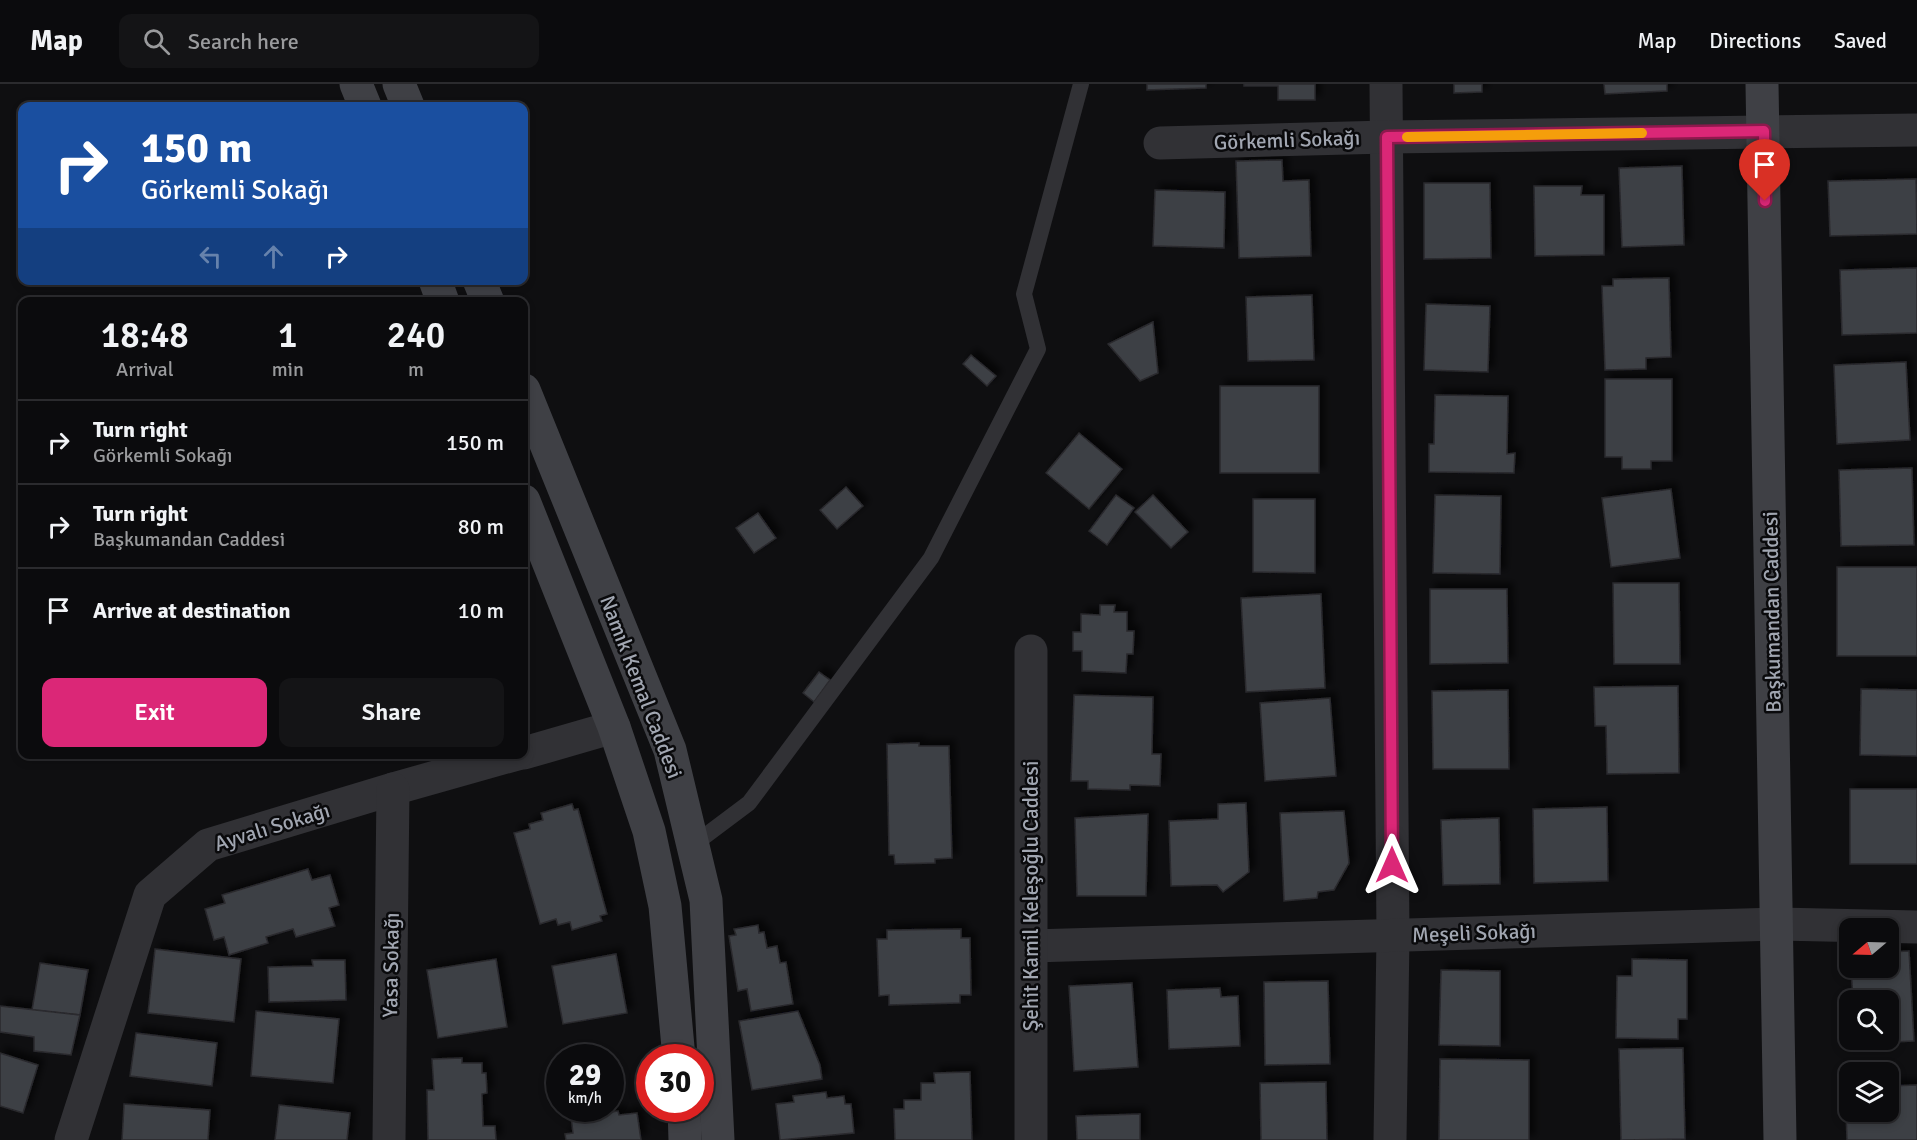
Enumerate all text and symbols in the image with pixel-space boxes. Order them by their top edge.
search box [119,14,539,68]
text: Map [30,24,83,58]
icon: search [140,25,173,58]
text: Search here [188,28,299,55]
text: Map [1638,28,1676,54]
text: Directions [1709,28,1801,54]
text: Saved [1834,28,1887,54]
text: 150 m [141,123,252,174]
street label: Görkemli Sokağı [1213,124,1361,156]
icon: right [42,126,120,204]
pin [1739,139,1790,201]
icon: arrive [1748,148,1781,181]
text: Görkemli Sokağı [141,174,329,207]
icon: left [194,240,227,273]
icon: ahead [257,240,290,273]
icon: right [320,240,353,273]
text: 18:48 [101,313,189,358]
text: 1 [278,313,298,358]
text: 240 [387,313,445,358]
text: Arrival [116,357,174,382]
text: min [272,357,304,382]
text: m [408,357,424,382]
text: Turn right [93,416,188,443]
icon: right [42,426,75,459]
text: 150 m [446,429,504,456]
text: Görkemli Sokağı [93,443,232,468]
text: Turn right [93,500,188,527]
icon: right [42,510,75,543]
street label: Başkumandan Caddesi [1757,511,1787,713]
text: 80 m [458,513,504,540]
text: Başkumandan Caddesi [93,527,285,552]
street label: Namık Kemal Caddesi [594,592,688,782]
icon: arrive [42,594,75,627]
text: Arrive at destination [93,597,290,624]
text: 10 m [458,597,504,624]
button: Exit [42,678,267,747]
button: Share [279,678,504,747]
street label: Şehit Kamil Keleşoğlu Caddesi [1018,761,1044,1031]
street label: Ayvalı Sokağı [211,797,333,857]
position arrow [1360,833,1424,897]
street label: Yasa Sokağı [377,912,405,1018]
street label: Meşeli Sokağı [1412,918,1536,948]
north arrow [1839,918,1899,978]
map controls [1839,918,1899,1122]
button: search [1839,990,1899,1050]
speed limit sign: 30 [636,1044,714,1122]
text: 29 [569,1057,601,1094]
button: layers [1839,1062,1899,1122]
text: km/h [568,1089,602,1107]

